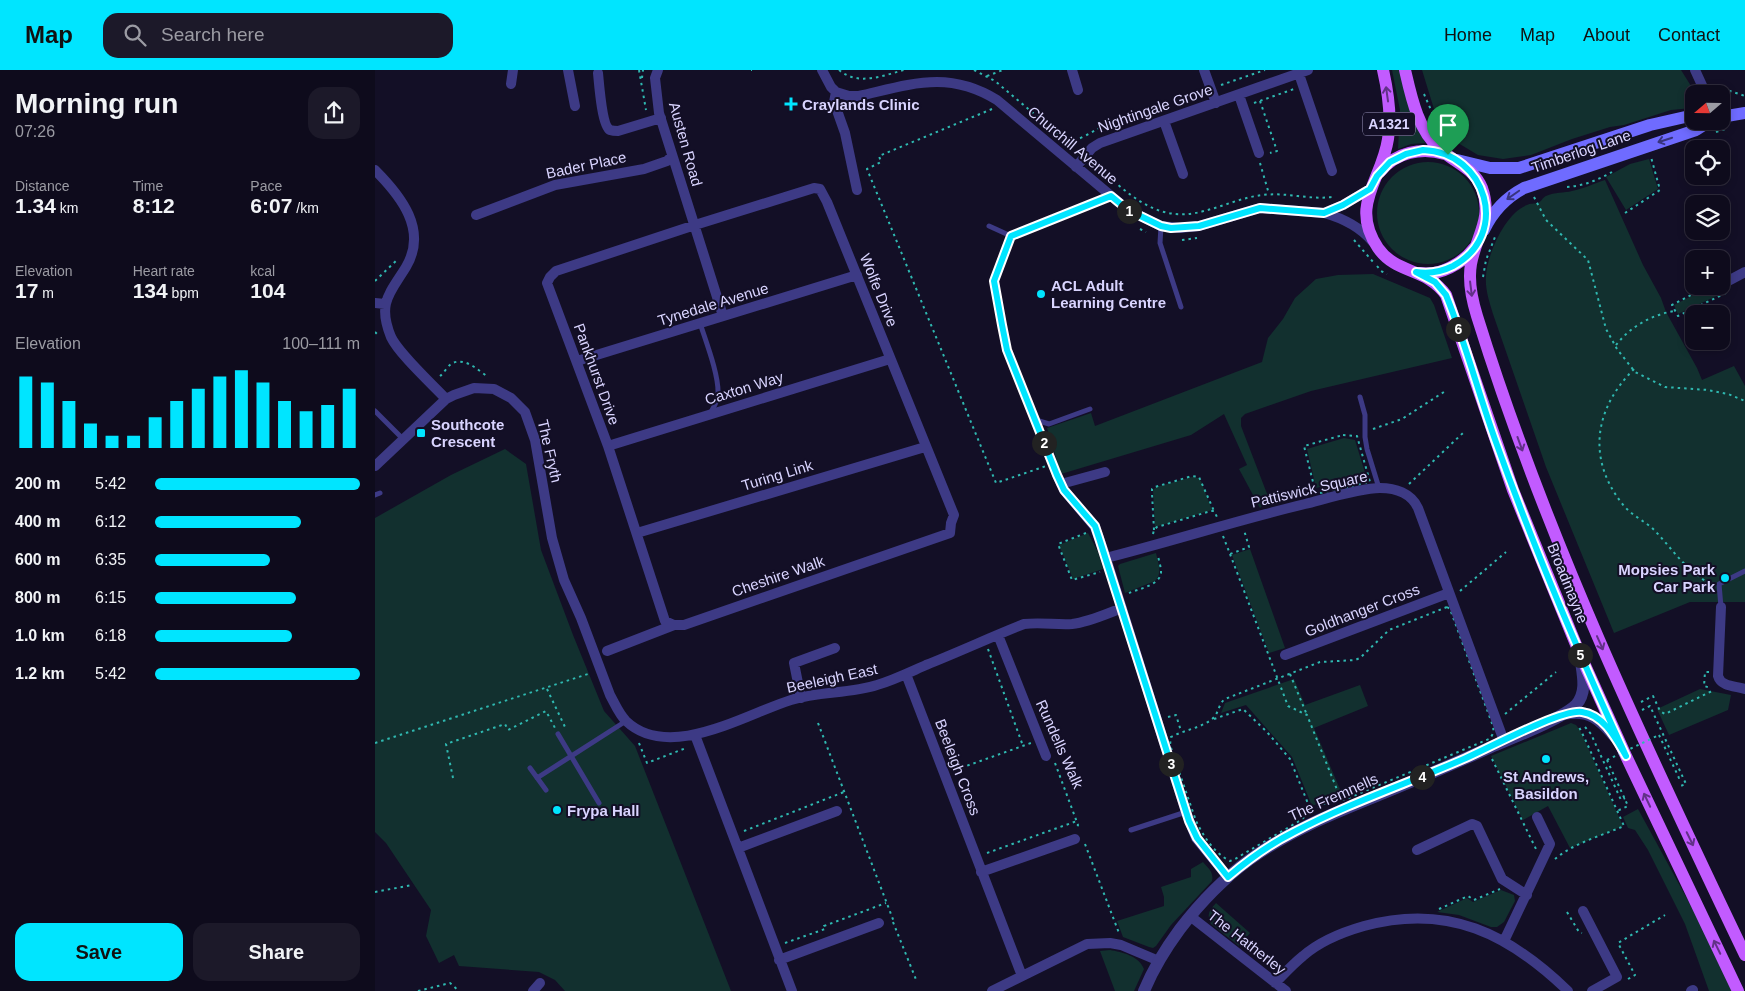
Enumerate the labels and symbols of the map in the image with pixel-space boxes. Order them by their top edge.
street label: Nightingale Grove [1095,80,1215,136]
north arrow [1685,85,1730,130]
one-way arrow [1382,87,1392,103]
place label: Craylands Clinic [802,96,920,113]
marker: Craylands Clinic [784,97,798,111]
street label: Austen Road [666,100,706,188]
street label: Churchill Avenue [1025,102,1121,188]
pin [1427,104,1469,155]
road number: A1321 [1363,112,1415,136]
street label: Timberlog Lane [1529,126,1633,176]
one-way arrow [1658,136,1673,145]
street label: Bader Place [544,148,628,182]
one-way arrow [1506,190,1520,200]
pin: 1 [1117,198,1141,224]
street label: Wolfe Drive [857,251,901,329]
place label: ACL Adult Learning Centre [1051,277,1166,311]
street label: Tynedale Avenue [656,279,770,329]
one-way arrow [1466,281,1476,297]
marker: ACL Adult Learning Centre [1035,288,1047,300]
pin: 6 [1445,316,1471,342]
street label: Pankhurst Drive [571,321,623,427]
street label: Caxton Way [703,368,786,408]
place label: Southcote Crescent [431,416,504,450]
street label: The Fryth [534,418,566,484]
marker: Southcote Crescent [415,427,427,439]
pin: 2 [1031,430,1057,456]
one-way arrow [1516,435,1525,451]
street label: Turing Link [739,456,815,494]
street label: Pattiswick Square [1249,467,1369,511]
street label: Broadmayne [1544,540,1592,626]
street label: Cheshire Walk [729,552,827,600]
place label: Mopsies Park Car Park [1618,561,1716,595]
marker: Mopsies Park Car Park [1719,572,1731,584]
street label: Goldhanger Cross [1302,580,1422,640]
one-way arrow [1595,635,1605,650]
pin: 5 [1567,642,1593,668]
street label: Beeleigh East [785,660,880,696]
street label: Rundells Walk [1033,697,1087,791]
street label: Beeleigh Cross [932,716,984,818]
pin: 3 [1159,752,1183,776]
marker: St Andrews, Basildon [1540,753,1552,765]
pin: 4 [1409,764,1435,790]
place label: St Andrews, Basildon [1503,768,1589,802]
street label: The Fremnells [1286,770,1380,824]
one-way arrow [1642,793,1651,808]
place label: Frypa Hall [567,802,640,819]
marker: Frypa Hall [551,804,563,816]
one-way arrow [1685,831,1695,846]
street label: The Hatherley [1205,906,1290,978]
one-way arrow [1712,940,1721,955]

